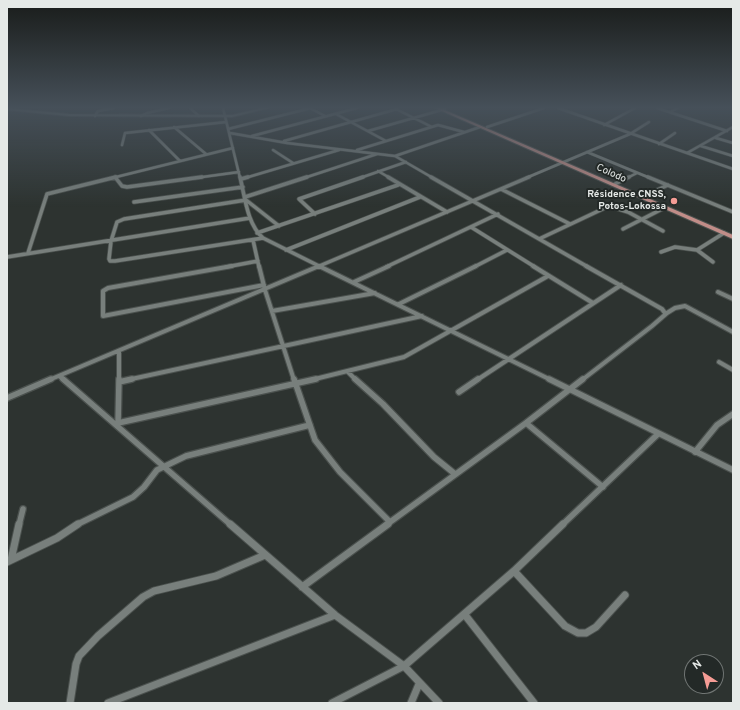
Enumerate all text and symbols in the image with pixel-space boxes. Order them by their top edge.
street label: Colodo [594,162,628,186]
place label: Résidence CNSS, Potos-Lokossa [587,189,666,212]
marker: Résidence CNSS, Potos-Lokossa [669,196,679,206]
north arrow [684,654,724,694]
text: N [690,657,705,673]

